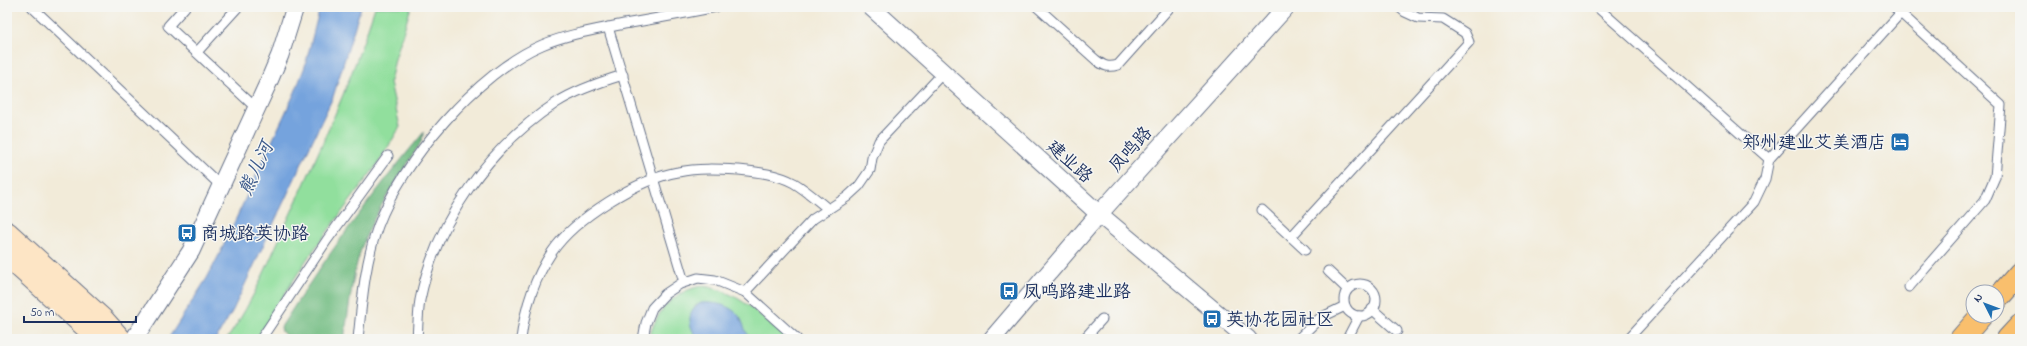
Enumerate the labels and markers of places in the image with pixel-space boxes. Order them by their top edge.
place label: 郑州建业艾美酒店 [1742,131,1886,157]
hotel icon: 郑州建业艾美酒店 [1889,131,1911,153]
bus stop icon: 商城路英协路 [176,222,198,244]
place label: 商城路英协路 [201,222,309,248]
bus stop icon: 凤鸣路建业路 [998,280,1020,302]
place label: 凤鸣路建业路 [1023,280,1131,306]
bus stop icon: 英协花园社区 [1201,308,1223,330]
place label: 英协花园社区 [1226,308,1334,334]

